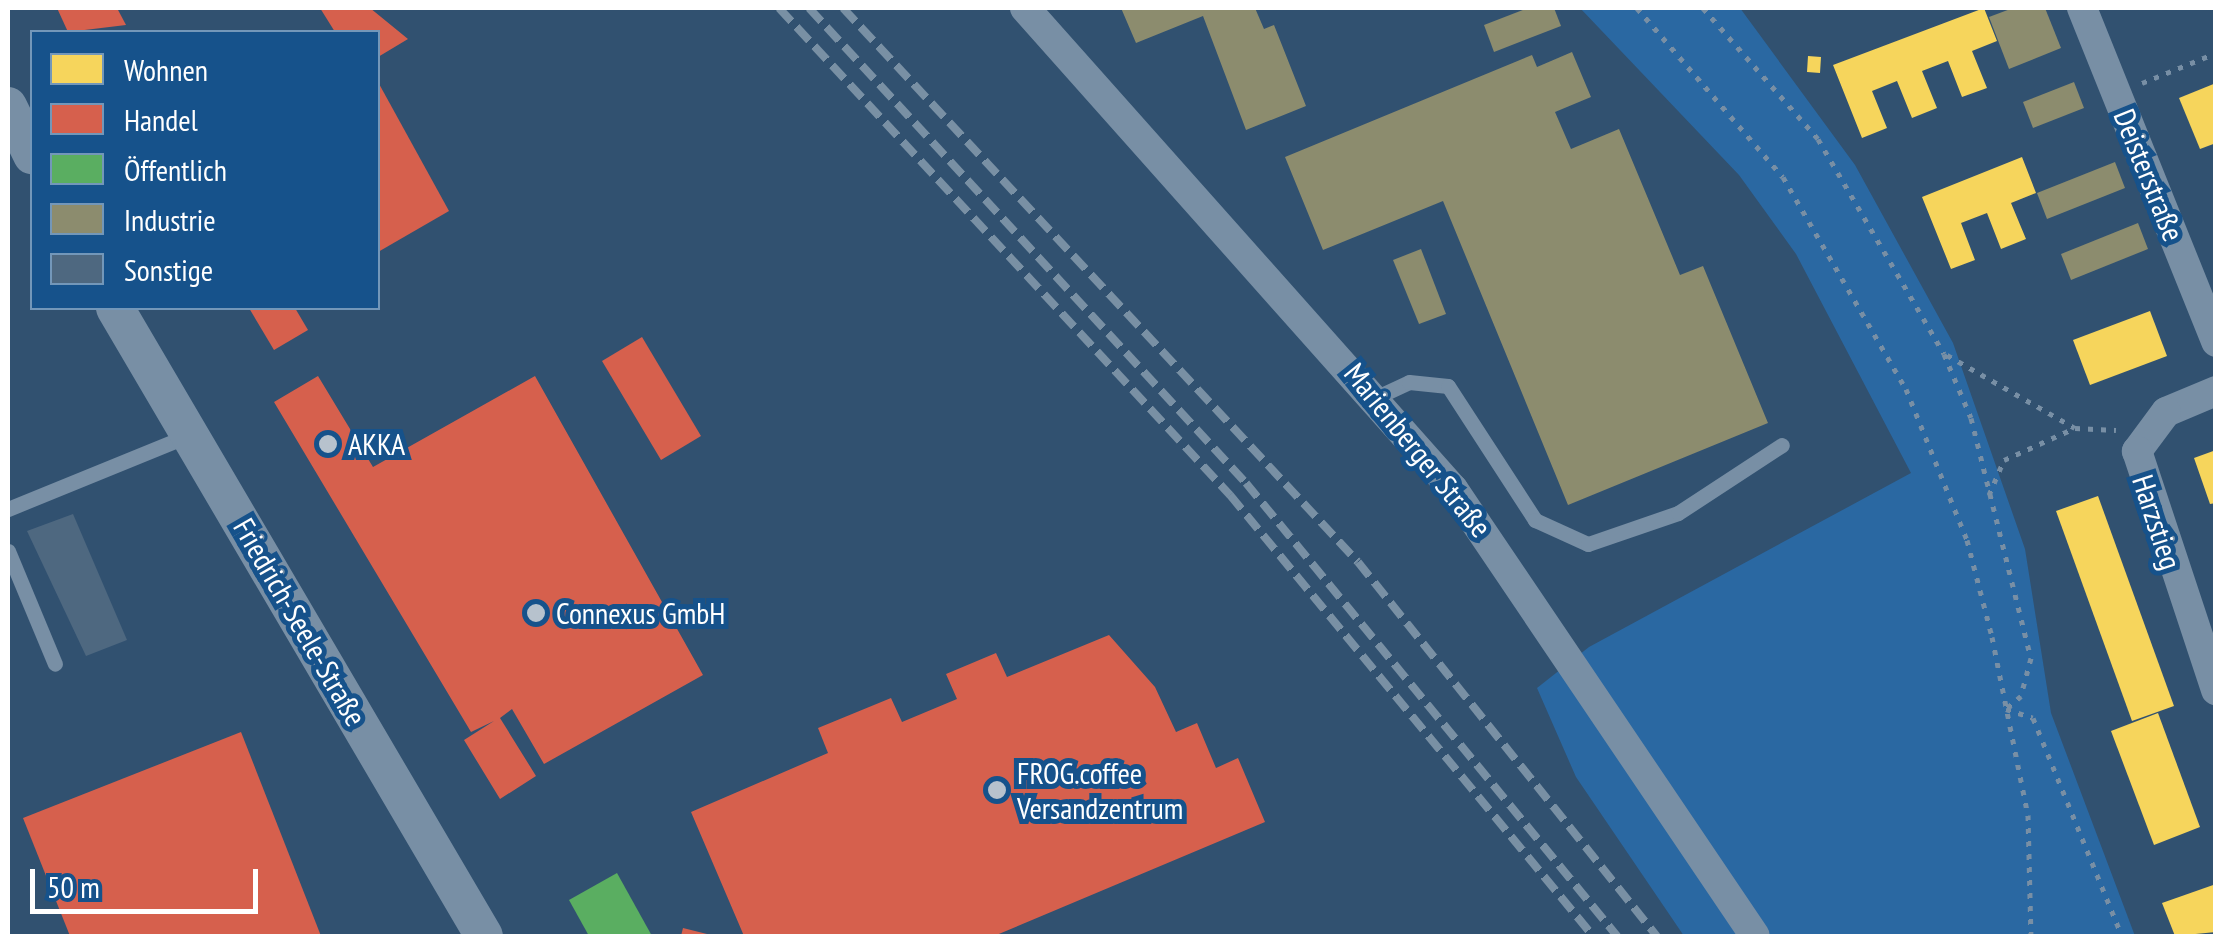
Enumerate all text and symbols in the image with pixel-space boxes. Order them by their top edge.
legend [30,30,380,310]
text: Wohnen [124,50,208,89]
text: Handel [124,100,198,139]
street label: Deisterstraße [2106,104,2192,246]
text: Öffentlich [124,150,227,189]
text: Industrie [124,200,216,239]
text: Sonstige [124,250,213,289]
street label: Marienberger Straße [1337,356,1499,544]
place label: AKKA [348,426,405,462]
marker: AKKA [317,433,339,455]
street label: Harzstieg [2125,470,2189,574]
street label: Friedrich-Seele-Straße [226,512,374,732]
place label: Connexus GmbH [556,595,725,631]
marker: Connexus GmbH [525,602,547,624]
place label: FROG.coffee Versandzentrum [1017,755,1183,826]
marker: FROG.coffee Versandzentrum [986,779,1008,801]
scale bar [35,849,262,911]
text: 50 m [47,867,100,906]

